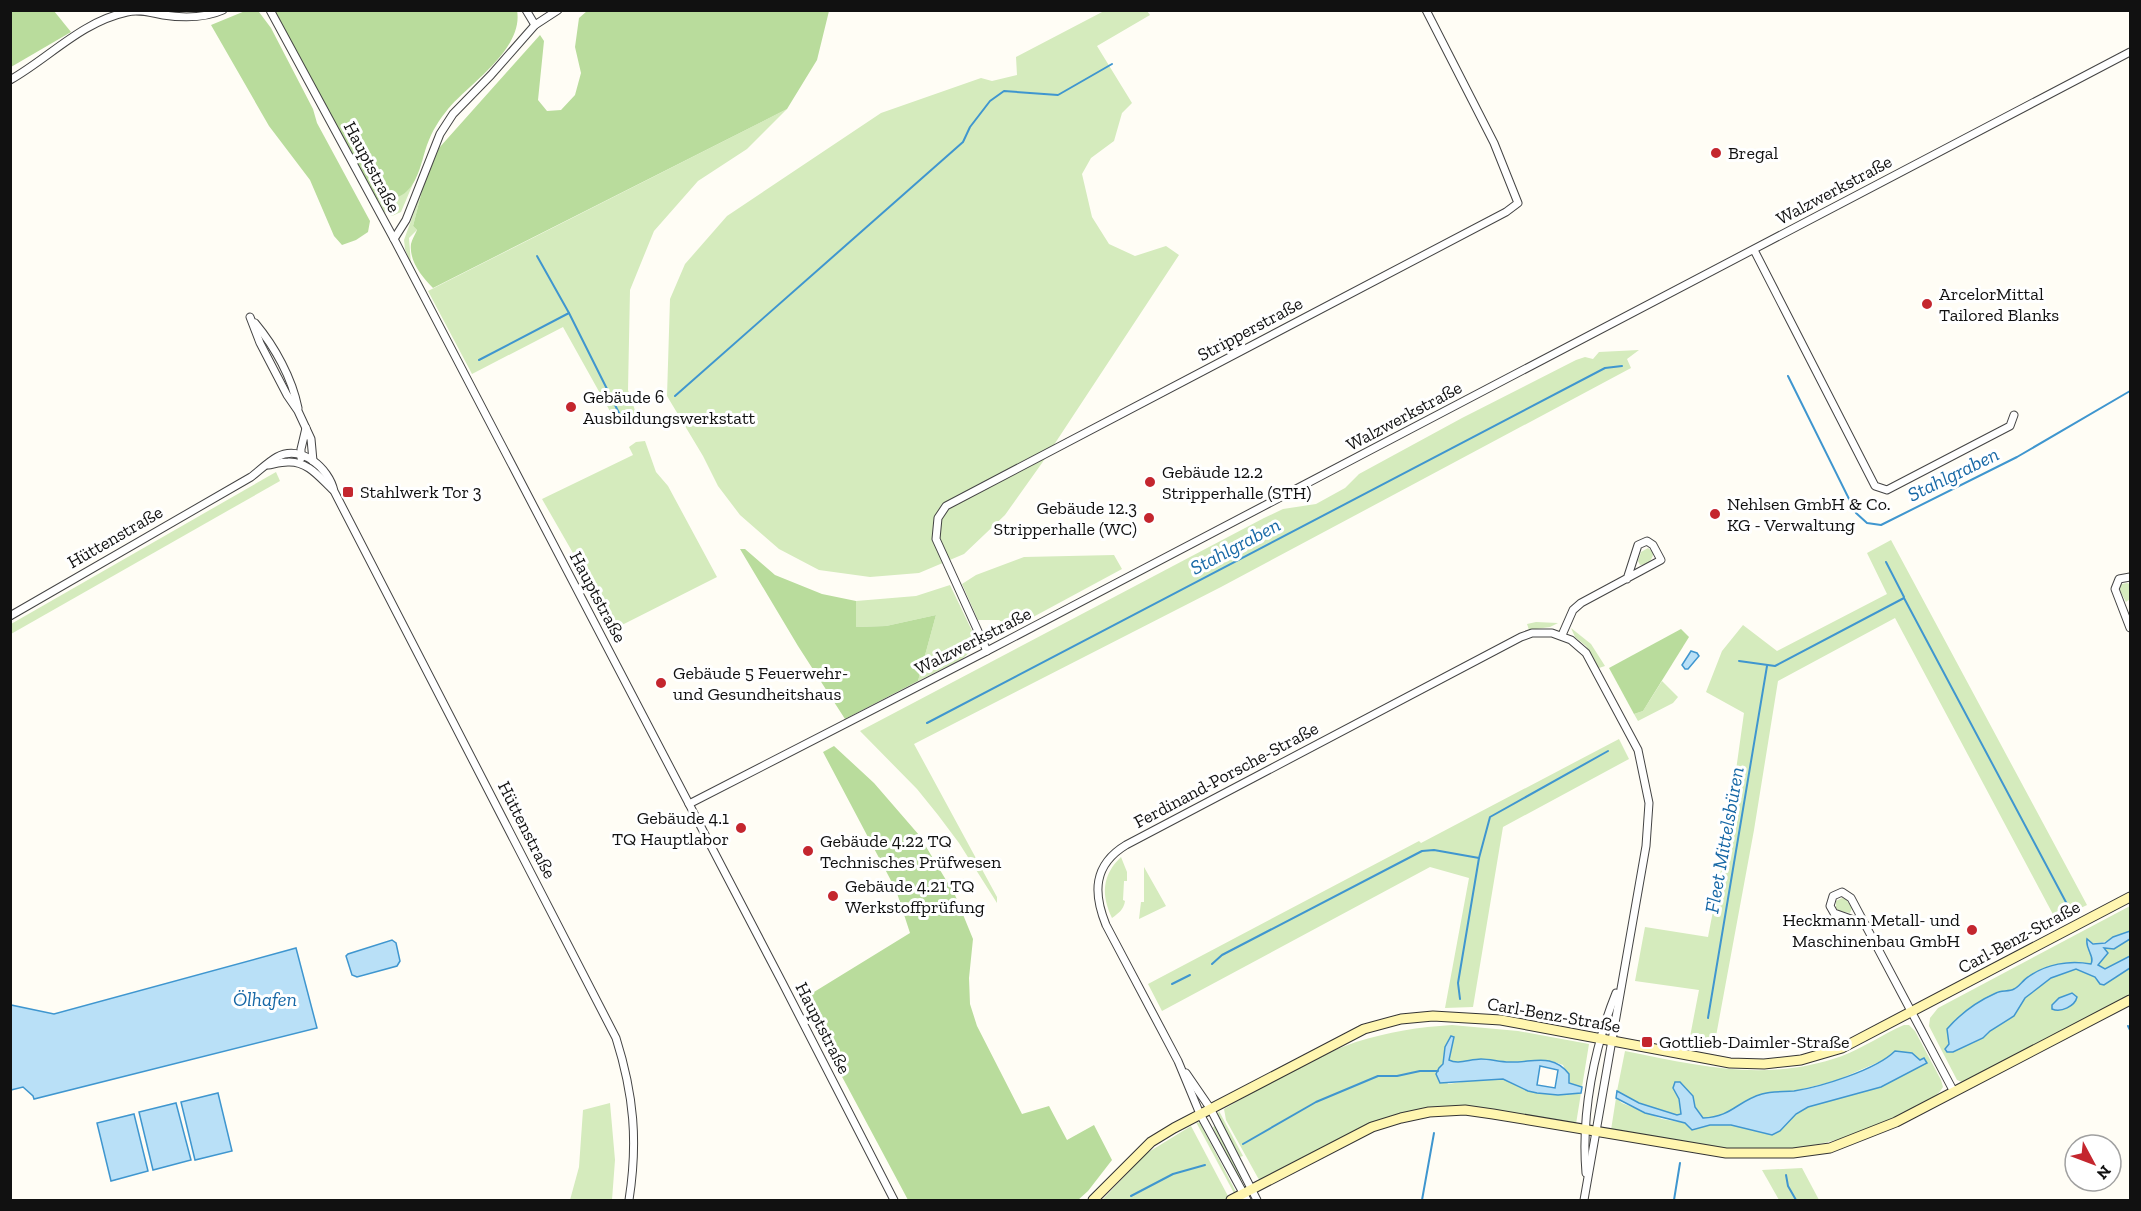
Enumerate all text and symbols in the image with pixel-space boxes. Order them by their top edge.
street label: Hauptstraße [339,118,405,216]
place label: Bregal [1728,142,1778,164]
marker: Bregal [1709,146,1723,160]
street label: Walzwerkstraße [1772,150,1896,230]
place label: ArcelorMittal Tailored Blanks [1939,283,2059,326]
street label: Stripperstraße [1194,292,1306,366]
marker: ArcelorMittal Tailored Blanks [1920,297,1934,311]
street label: Walzwerkstraße [1342,376,1466,456]
place label: Gebäude 6 Ausbildungswerkstatt [583,386,756,429]
marker: Gebäude 6 Ausbildungswerkstatt [564,400,578,414]
water label: Stahlgraben [1903,442,2003,506]
place label: Gebäude 12.2 Stripperhalle (STH) [1162,461,1311,504]
marker: Gebäude 12.2 Stripperhalle (STH) [1143,475,1157,489]
place label: Stahlwerk Tor 3 [360,481,482,503]
marker: Stahlwerk Tor 3 [341,485,355,499]
place label: Nehlsen GmbH & Co. KG - Verwaltung [1727,493,1891,536]
place label: Gebäude 12.3 Stripperhalle (WC) [994,497,1137,540]
street label: Hüttenstraße [63,501,167,573]
marker: Nehlsen GmbH & Co. KG - Verwaltung [1708,507,1722,521]
marker: Gebäude 12.3 Stripperhalle (WC) [1142,511,1156,525]
water label: Stahlgraben [1186,512,1284,580]
street label: Hauptstraße [565,548,631,646]
street label: Walzwerkstraße [911,602,1035,680]
place label: Gebäude 5 Feuerwehr- und Gesundheitshaus [673,662,848,705]
marker: Gebäude 5 Feuerwehr- und Gesundheitshaus [654,676,668,690]
street label: Ferdinand-Porsche-Straße [1130,717,1322,833]
water label: Fleet Mittelsbüren [1699,765,1749,915]
street label: Hüttenstraße [493,778,561,882]
place label: Gebäude 4.1 TQ Hauptlabor [612,807,729,850]
marker: Gebäude 4.1 TQ Hauptlabor [734,821,748,835]
place label: Gebäude 4.22 TQ Technisches Prüfwesen [820,830,1002,873]
marker: Gebäude 4.22 TQ Technisches Prüfwesen [801,844,815,858]
place label: Gebäude 4.21 TQ Werkstoffprüfung [845,875,985,918]
marker: Gebäude 4.21 TQ Werkstoffprüfung [826,889,840,903]
street label: Carl-Benz-Straße [1954,896,2084,978]
place label: Heckmann Metall- und Maschinenbau GmbH [1783,909,1960,952]
marker: Heckmann Metall- und Maschinenbau GmbH [1965,923,1979,937]
street label: Hauptstraße [791,979,855,1077]
water label: Ölhafen [233,987,297,1011]
street label: Carl-Benz-Straße [1486,992,1622,1038]
place label: Gottlieb-Daimler-Straße [1659,1031,1849,1053]
marker: Gottlieb-Daimler-Straße [1640,1035,1654,1049]
north arrow [2063,1133,2123,1193]
text: N [2093,1162,2115,1183]

